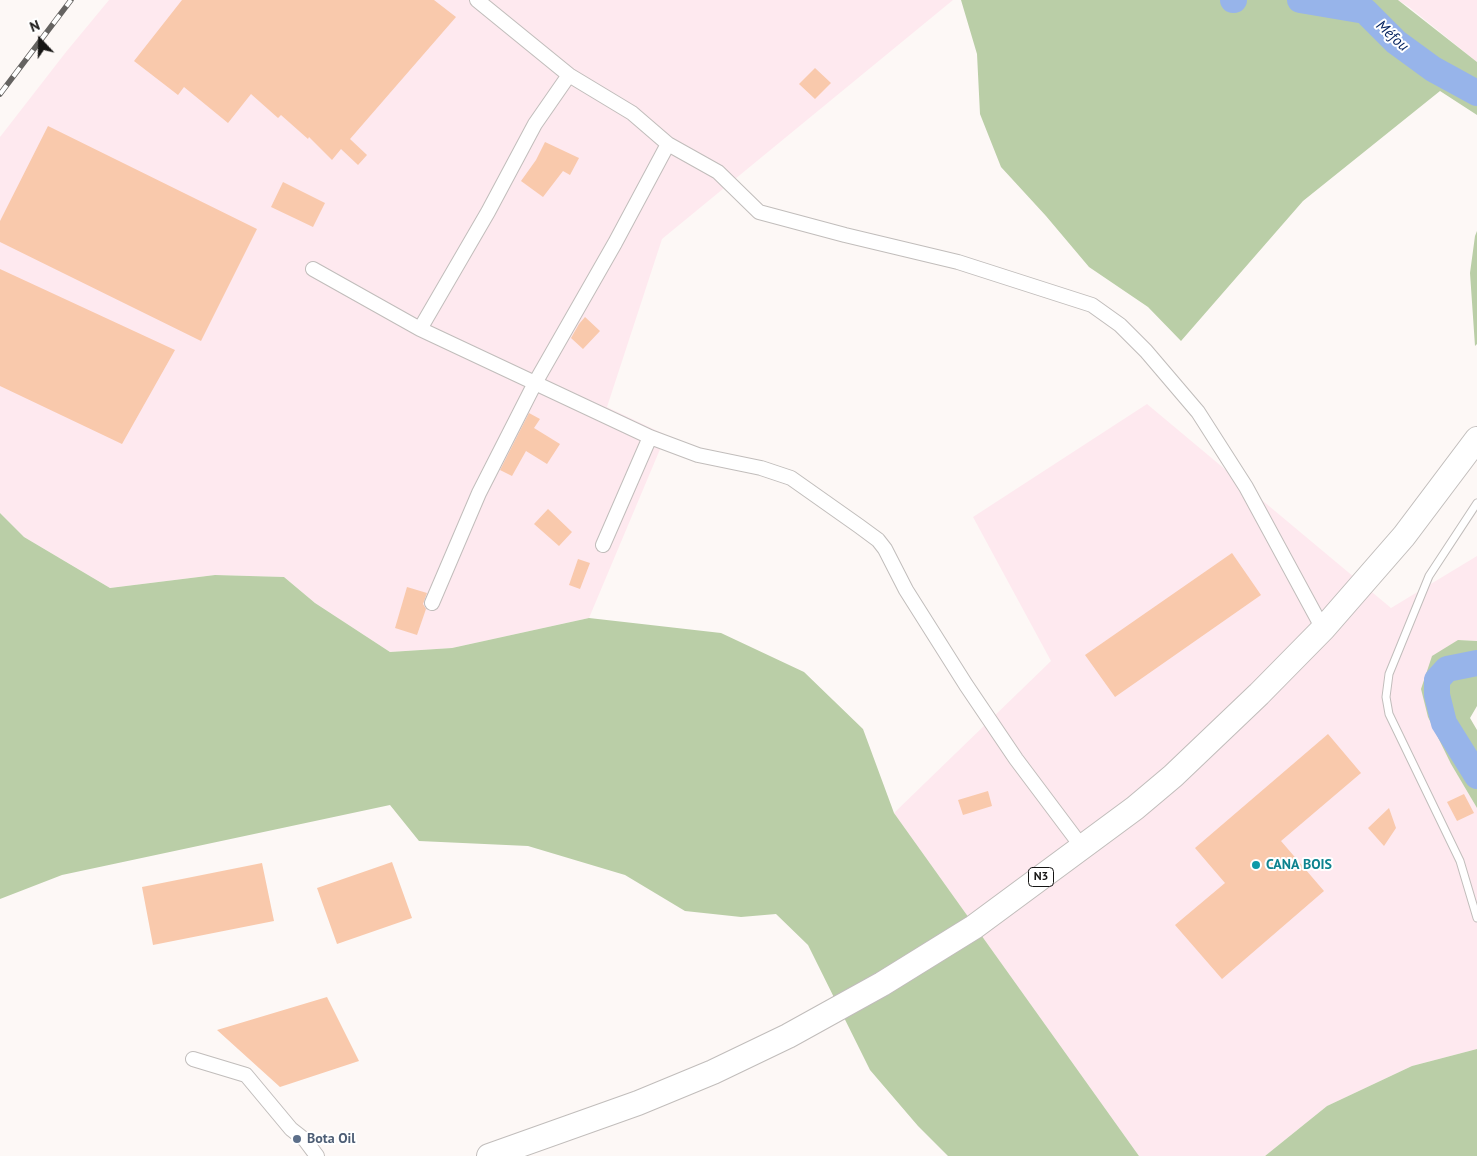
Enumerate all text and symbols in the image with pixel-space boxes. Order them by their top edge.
north arrow [15,15,65,65]
text: N [27,16,42,36]
water label: Méfou [1372,17,1412,55]
place label: CANA BOIS [1266,857,1332,873]
marker: CANA BOIS [1250,859,1262,871]
road number: N3 [1028,868,1054,886]
place label: Bota Oil [307,1131,355,1147]
marker: Bota Oil [291,1133,303,1145]

